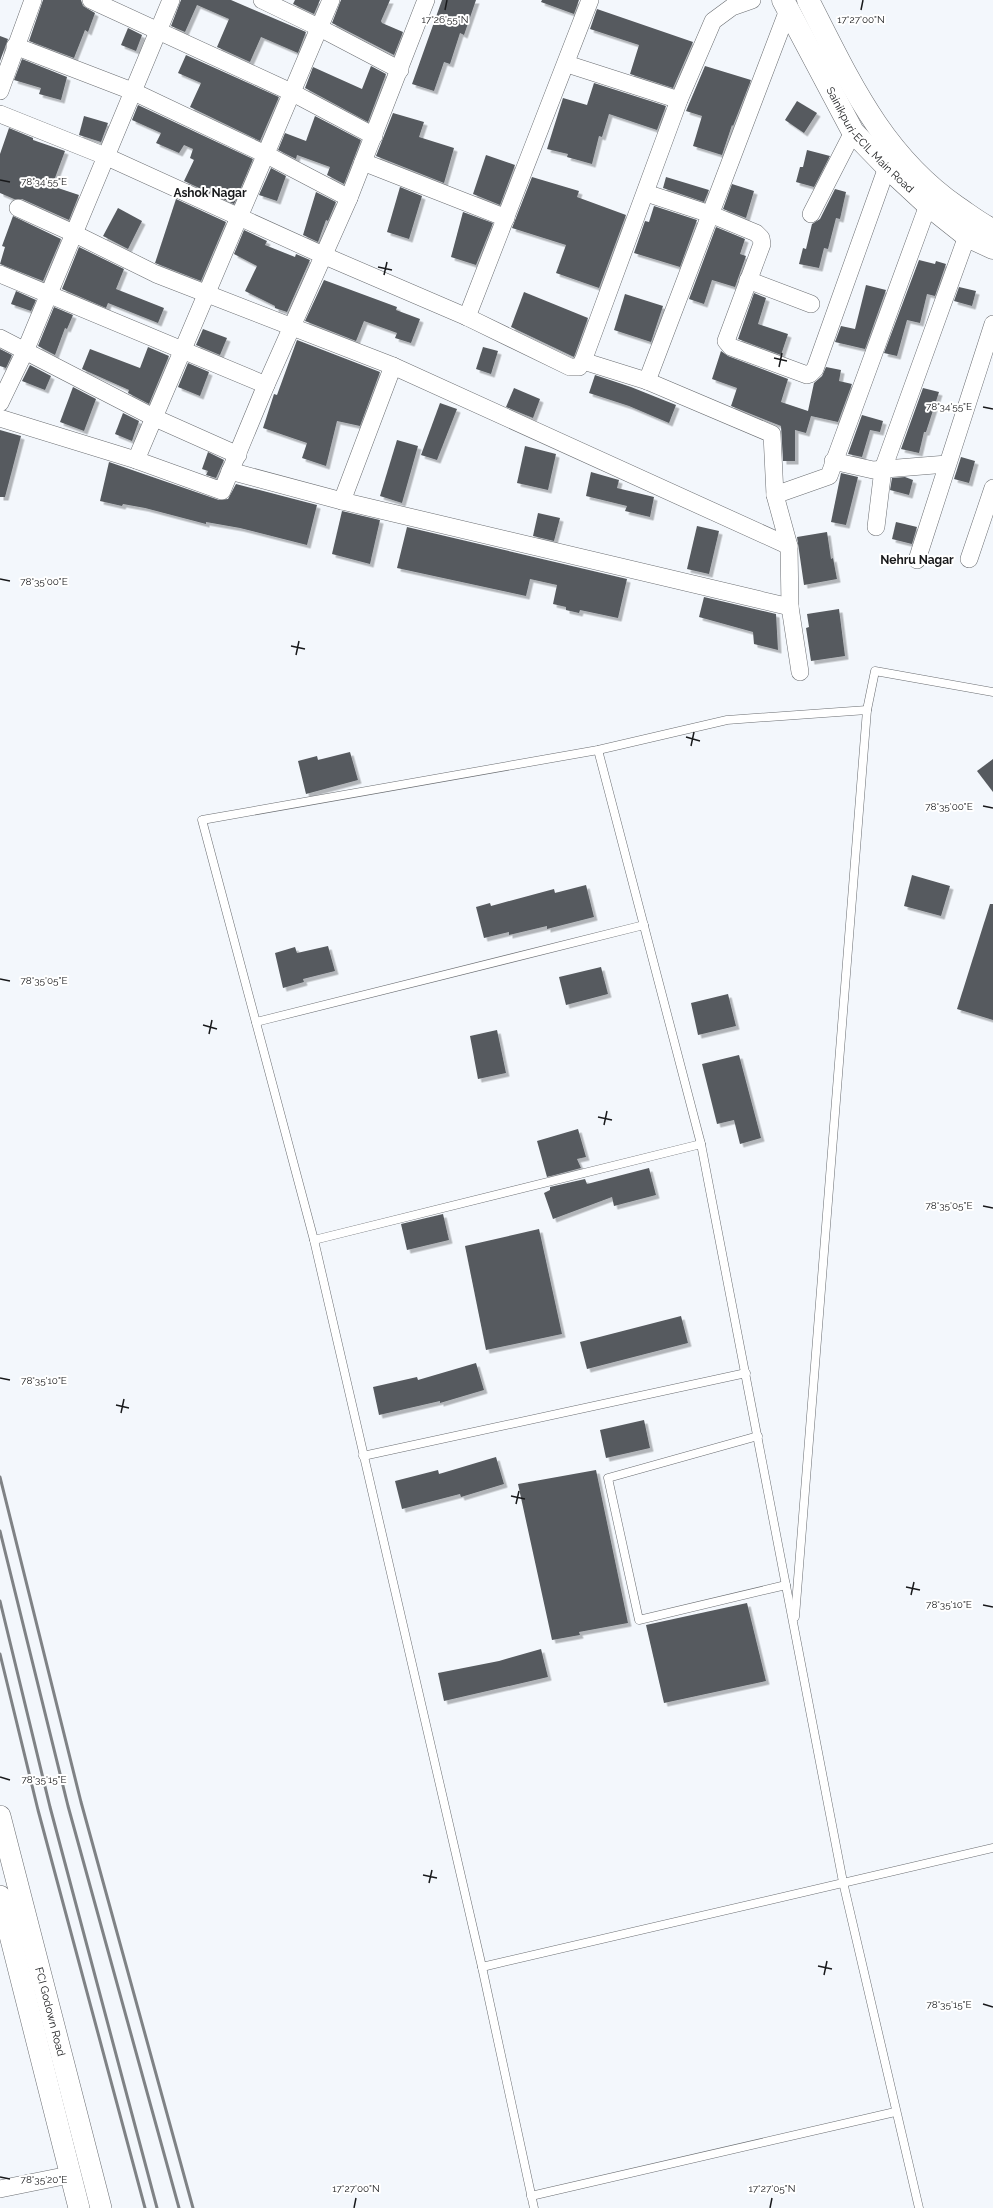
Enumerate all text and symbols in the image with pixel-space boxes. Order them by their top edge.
text: 17°26'55"N [422,14,468,25]
text: 17°27'00"N [837,14,885,25]
street label: Sainikpuri-ECIL Main Road [823,85,916,196]
text: 78°34'55"E [21,176,67,187]
district label: Ashok Nagar [173,186,247,200]
text: 78°34'55"E [926,401,972,412]
district label: Nehru Nagar [880,553,954,567]
text: 78°35'00"E [20,576,68,587]
text: 78°35'00"E [925,801,973,812]
text: 78°35'05"E [20,975,68,986]
text: 78°35'05"E [925,1200,973,1211]
text: 78°35'10"E [21,1375,67,1386]
text: 78°35'10"E [926,1599,972,1610]
text: 78°35'15"E [21,1774,67,1785]
street label: FCI Godown Road [32,1966,68,2058]
text: 78°35'15"E [926,1999,972,2010]
text: 78°35'20"E [21,2174,67,2185]
text: 17°27'00"N [332,2183,380,2194]
text: 17°27'05"N [749,2183,795,2194]

